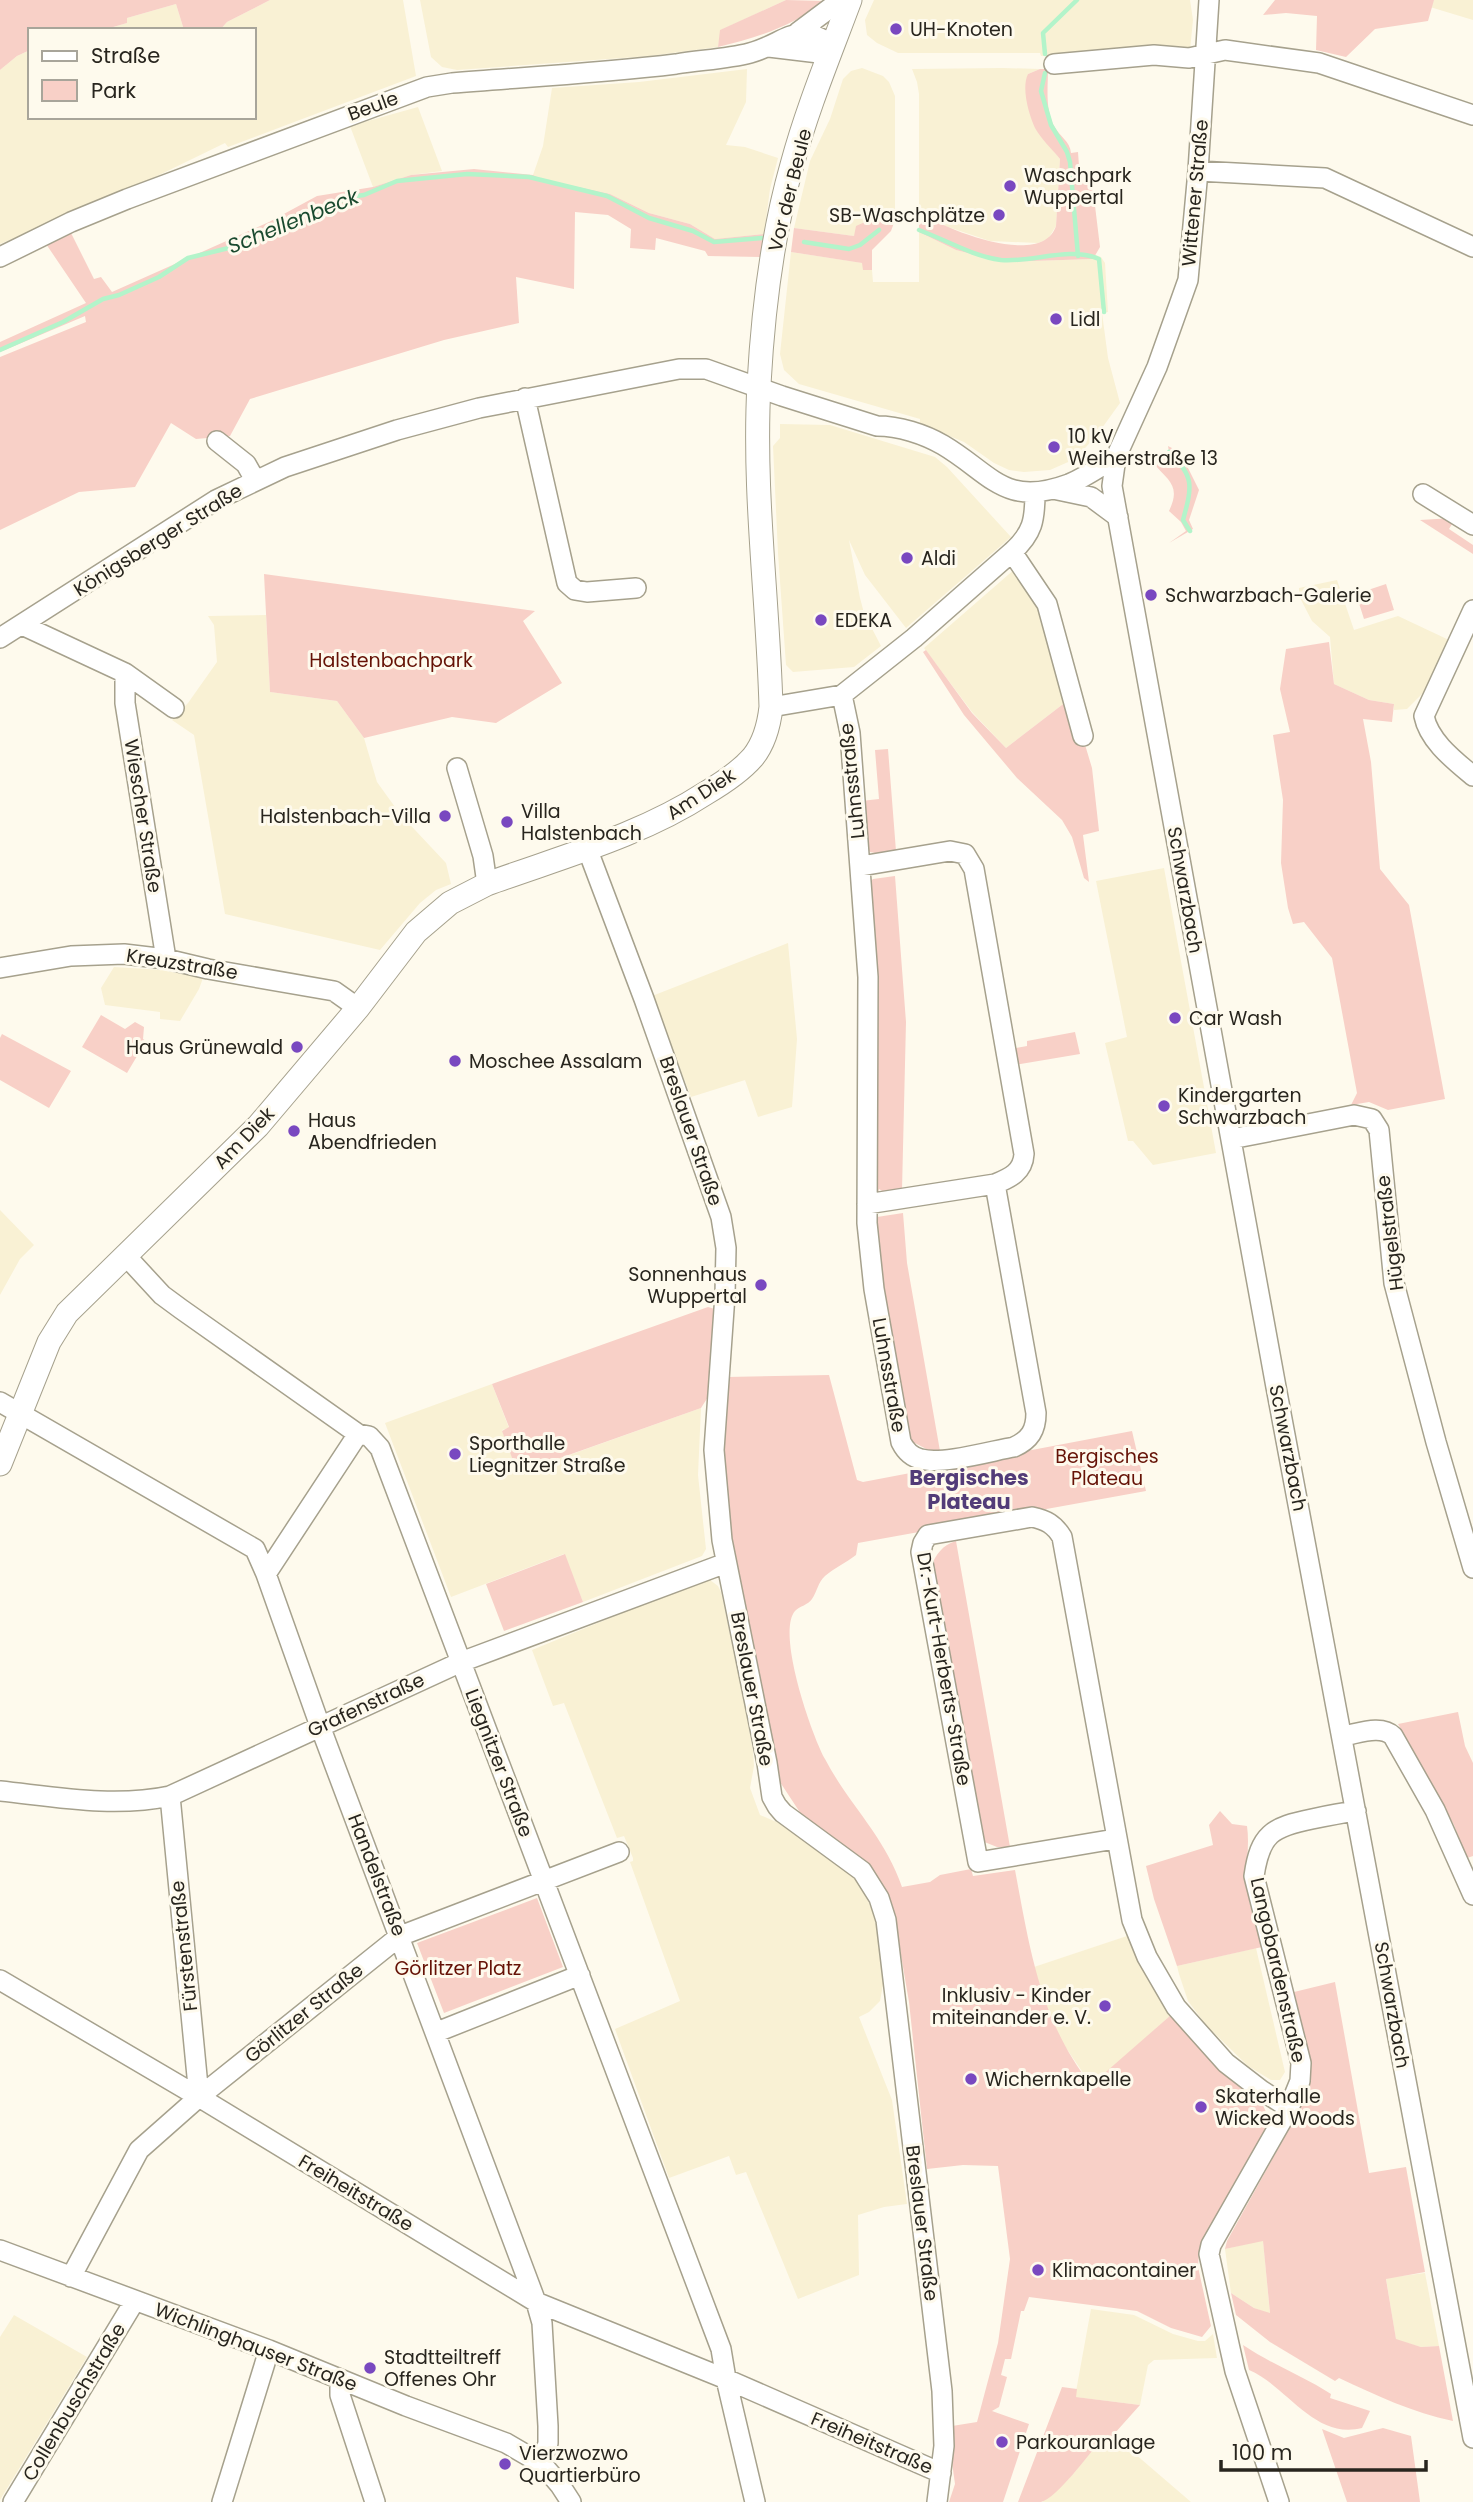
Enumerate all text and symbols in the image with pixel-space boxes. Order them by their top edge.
place label: UH-Knoten [910,16,1013,43]
marker: UH-Knoten [888,21,904,37]
legend [28,28,256,119]
text: Straße [91,41,160,70]
text: Park [91,76,136,105]
street label: Beule [344,84,402,128]
street label: Wittener Straße [1175,118,1215,268]
street label: Vor der Beule [762,126,818,254]
place label: Waschpark Wuppertal [1024,162,1132,211]
marker: Waschpark Wuppertal [1002,178,1018,194]
water label: Schellenbeck [223,181,364,260]
place label: SB-Waschplätze [829,202,985,229]
marker: SB-Waschplätze [991,207,1007,223]
place label: Lidl [1070,306,1100,333]
marker: Lidl [1048,311,1064,327]
place label: 10 kV Weiherstraße 13 [1068,423,1218,472]
marker: 10 kV Weiherstraße 13 [1046,439,1062,455]
street label: Königsberger Straße [68,477,248,603]
place label: Aldi [921,545,956,572]
marker: Aldi [899,550,915,566]
place label: Schwarzbach-Galerie [1165,582,1371,609]
marker: Schwarzbach-Galerie [1143,587,1159,603]
place label: EDEKA [835,607,892,634]
marker: EDEKA [813,612,829,628]
park label: Halstenbachpark [309,647,473,674]
street label: Luhnsstraße [833,722,871,840]
street label: Wiescher Straße [118,737,168,895]
street label: Am Diek [661,762,741,826]
place label: Villa Halstenbach [521,798,642,847]
place label: Halstenbach-Villa [260,803,431,830]
marker: Halstenbach-Villa [437,808,453,824]
marker: Villa Halstenbach [499,814,515,830]
street label: Schwarzbach [1161,824,1209,956]
street label: Kreuzstraße [124,942,240,986]
place label: Car Wash [1189,1005,1282,1032]
marker: Car Wash [1167,1010,1183,1026]
place label: Haus Grünewald [126,1034,283,1061]
marker: Haus Grünewald [289,1039,305,1055]
place label: Moschee Assalam [469,1048,642,1075]
street label: Breslauer Straße [653,1052,729,1210]
marker: Moschee Assalam [447,1053,463,1069]
place label: Kindergarten Schwarzbach [1178,1082,1306,1131]
marker: Kindergarten Schwarzbach [1156,1098,1172,1114]
street label: Am Diek [208,1101,281,1175]
place label: Haus Abendfrieden [308,1107,437,1156]
marker: Haus Abendfrieden [286,1123,302,1139]
street label: Hügelstraße [1370,1174,1410,1292]
place label: Sonnenhaus Wuppertal [628,1261,747,1310]
marker: Sonnenhaus Wuppertal [753,1277,769,1293]
street label: Luhnsstraße [866,1315,912,1435]
street label: Schwarzbach [1262,1382,1314,1514]
place label: Sporthalle Liegnitzer Straße [469,1430,626,1479]
park label: Bergisches Plateau [1055,1443,1159,1492]
marker: Sporthalle Liegnitzer Straße [447,1446,463,1462]
district label: Bergisches Plateau [909,1463,1029,1516]
street label: Dr.-Kurt-Herberts-Straße [910,1550,978,1788]
street label: Breslauer Straße [724,1609,780,1769]
street label: Grafenstraße [303,1666,429,1744]
street label: Liegnitzer Straße [458,1685,540,1841]
street label: Handelstraße [341,1810,413,1940]
street label: Langobardenstraße [1244,1875,1312,2065]
street label: Fürstenstraße [164,1879,204,2013]
street label: Schwarzbach [1368,1939,1416,2071]
park label: Görlitzer Platz [395,1955,521,1982]
street label: Görlitzer Straße [239,1957,369,2069]
place label: Inklusiv - Kinder miteinander e. V. [932,1982,1091,2031]
marker: Inklusiv - Kinder miteinander e. V. [1097,1998,1113,2014]
place label: Wichernkapelle [985,2066,1131,2093]
marker: Wichernkapelle [963,2071,979,2087]
place label: Skaterhalle Wicked Woods [1215,2083,1355,2132]
marker: Skaterhalle Wicked Woods [1193,2099,1209,2115]
street label: Breslauer Straße [899,2144,945,2302]
street label: Freiheitstraße [293,2148,419,2238]
place label: Klimacontainer [1052,2257,1196,2284]
marker: Klimacontainer [1030,2262,1046,2278]
street label: Wichlinghauser Straße [151,2296,361,2398]
street label: Collenbuschstraße [16,2318,132,2486]
place label: Stadtteiltreff Offenes Ohr [384,2344,501,2393]
marker: Stadtteiltreff Offenes Ohr [362,2360,378,2376]
street label: Freiheitstraße [807,2405,937,2481]
scale bar [1221,2428,1426,2472]
place label: Parkouranlage [1016,2429,1155,2456]
marker: Parkouranlage [994,2434,1010,2450]
text: 100 m [1232,2438,1292,2467]
place label: Vierzwozwo Quartierbüro [519,2440,641,2489]
marker: Vierzwozwo Quartierbüro [497,2456,513,2472]

